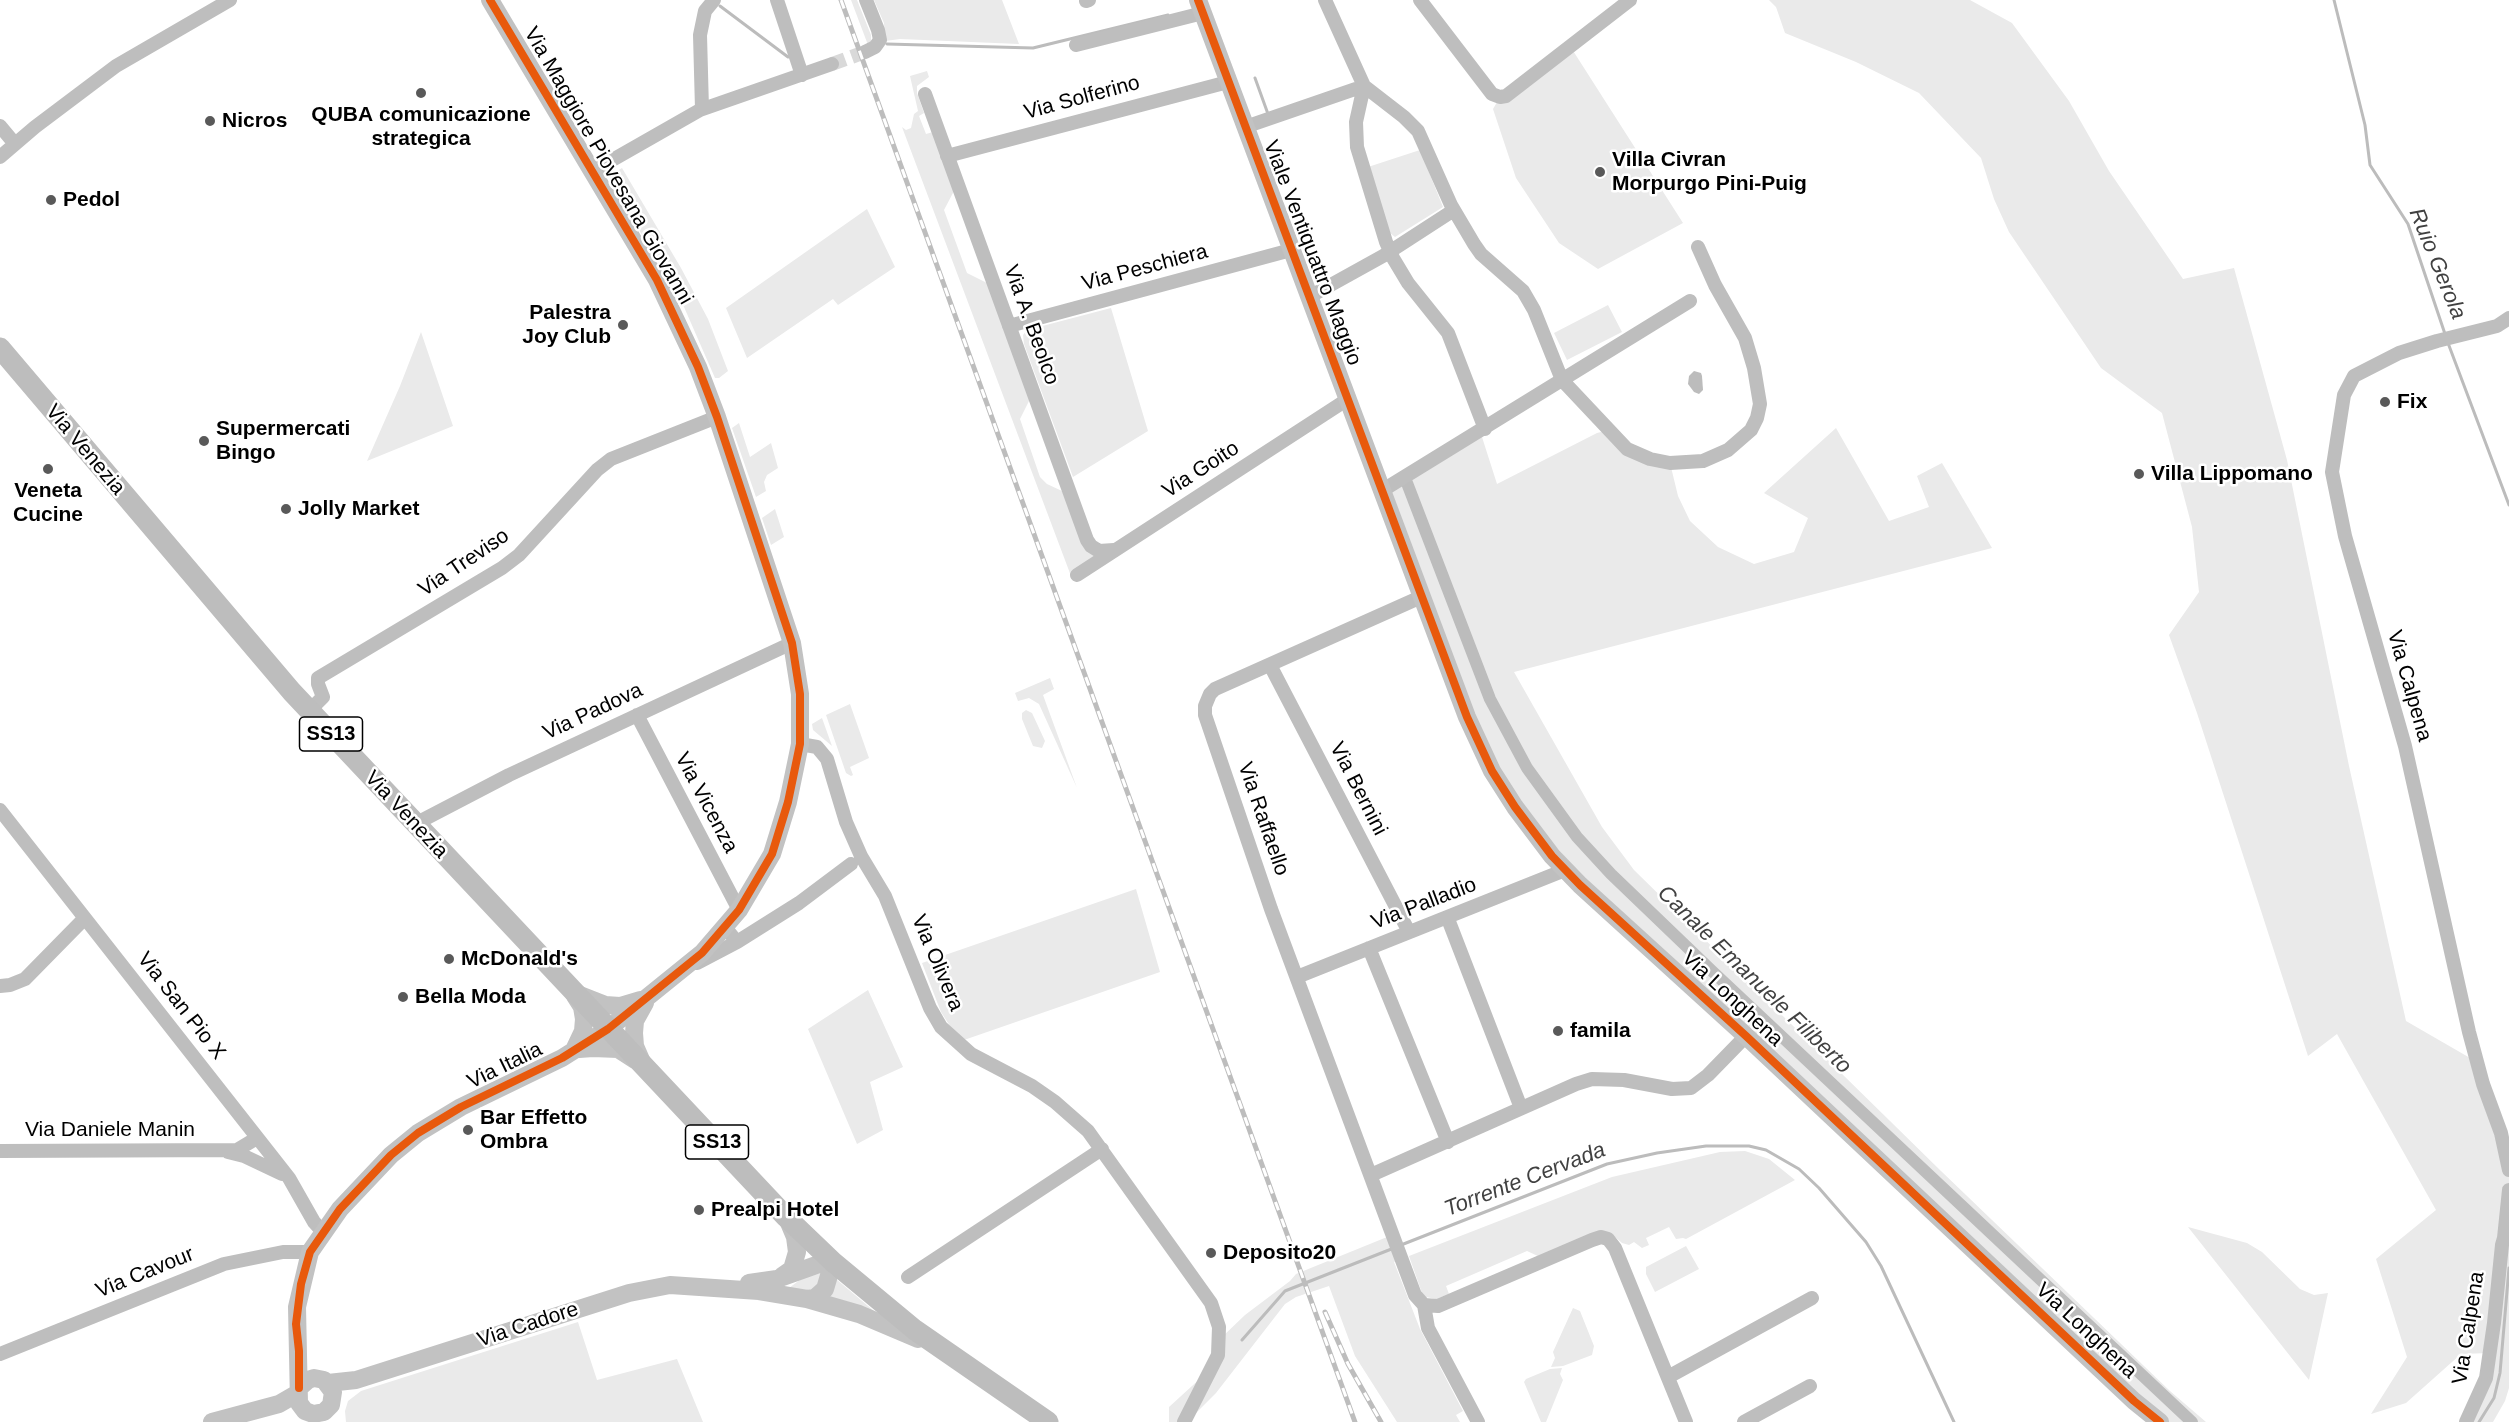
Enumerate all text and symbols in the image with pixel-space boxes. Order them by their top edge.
street label: Via Maggiore Piovesana Giovanni [518,23,698,309]
street label: Via Solferino [1021,70,1143,126]
marker: QUBA comunicazione strategica [414,86,428,100]
place label: QUBA comunicazione strategica [311,102,531,152]
place label: Nicros [222,108,287,134]
marker: Nicros [203,114,217,128]
street label: Viale Ventiquattro Maggio [1257,137,1367,369]
place label: Villa Civran Morpurgo Pini-Puig [1612,147,1807,197]
marker: Villa Civran Morpurgo Pini-Puig [1593,165,1607,179]
place label: Pedol [63,187,120,213]
marker: Pedol [44,193,58,207]
water label: Ruio Gerola [2403,205,2471,323]
street label: Via Peschiera [1079,239,1211,297]
street label: Via A. Beolco [998,262,1064,388]
place label: Palestra Joy Club [522,300,611,350]
marker: Palestra Joy Club [616,318,630,332]
place label: Fix [2397,389,2427,415]
marker: Fix [2378,395,2392,409]
street label: Via Venezia [40,400,130,500]
place label: Supermercati Bingo [216,416,350,466]
marker: Supermercati Bingo [197,434,211,448]
street label: Via Goito [1158,436,1244,504]
place label: Villa Lippomano [2151,461,2313,487]
marker: Veneta Cucine [41,462,55,476]
marker: Villa Lippomano [2132,467,2146,481]
place label: Veneta Cucine [13,478,83,528]
place label: Jolly Market [298,496,419,522]
marker: Jolly Market [279,502,293,516]
street label: Via Treviso [414,524,514,602]
street label: Via Calpena [2381,628,2437,744]
street label: Via Padova [539,678,647,746]
road number: SS13 [300,717,362,751]
street label: Via Bernini [1324,738,1392,840]
street label: Via Vicenza [669,748,743,858]
street label: Via Raffaello [1232,759,1294,879]
street label: Via Venezia [359,766,453,864]
street label: Via Palladio [1368,872,1480,936]
water label: Canale Emanuele Filiberto [1652,880,1856,1080]
street label: Via Olivera [905,911,969,1015]
place label: McDonald's [461,946,578,972]
street label: Via Longhena [1676,946,1788,1052]
street label: Via San Pio X [131,947,231,1065]
marker: McDonald's [442,952,456,966]
place label: Bella Moda [415,984,526,1010]
marker: Bella Moda [396,990,410,1004]
place label: famila [1570,1018,1631,1044]
marker: famila [1551,1024,1565,1038]
street label: Via Italia [463,1037,547,1095]
place label: Bar Effetto Ombra [480,1105,587,1155]
street label: Via Daniele Manin [25,1117,195,1143]
marker: Bar Effetto Ombra [461,1123,475,1137]
road number: SS13 [686,1125,748,1159]
water label: Torrente Cervada [1441,1137,1609,1223]
place label: Prealpi Hotel [711,1197,839,1223]
marker: Prealpi Hotel [692,1203,706,1217]
place label: Deposito20 [1223,1240,1336,1266]
street label: Via Cavour [92,1242,198,1304]
marker: Deposito20 [1204,1246,1218,1260]
street label: Via Calpena [2448,1270,2490,1386]
street label: Via Longhena [2030,1278,2142,1384]
street label: Via Cadore [474,1297,582,1353]

